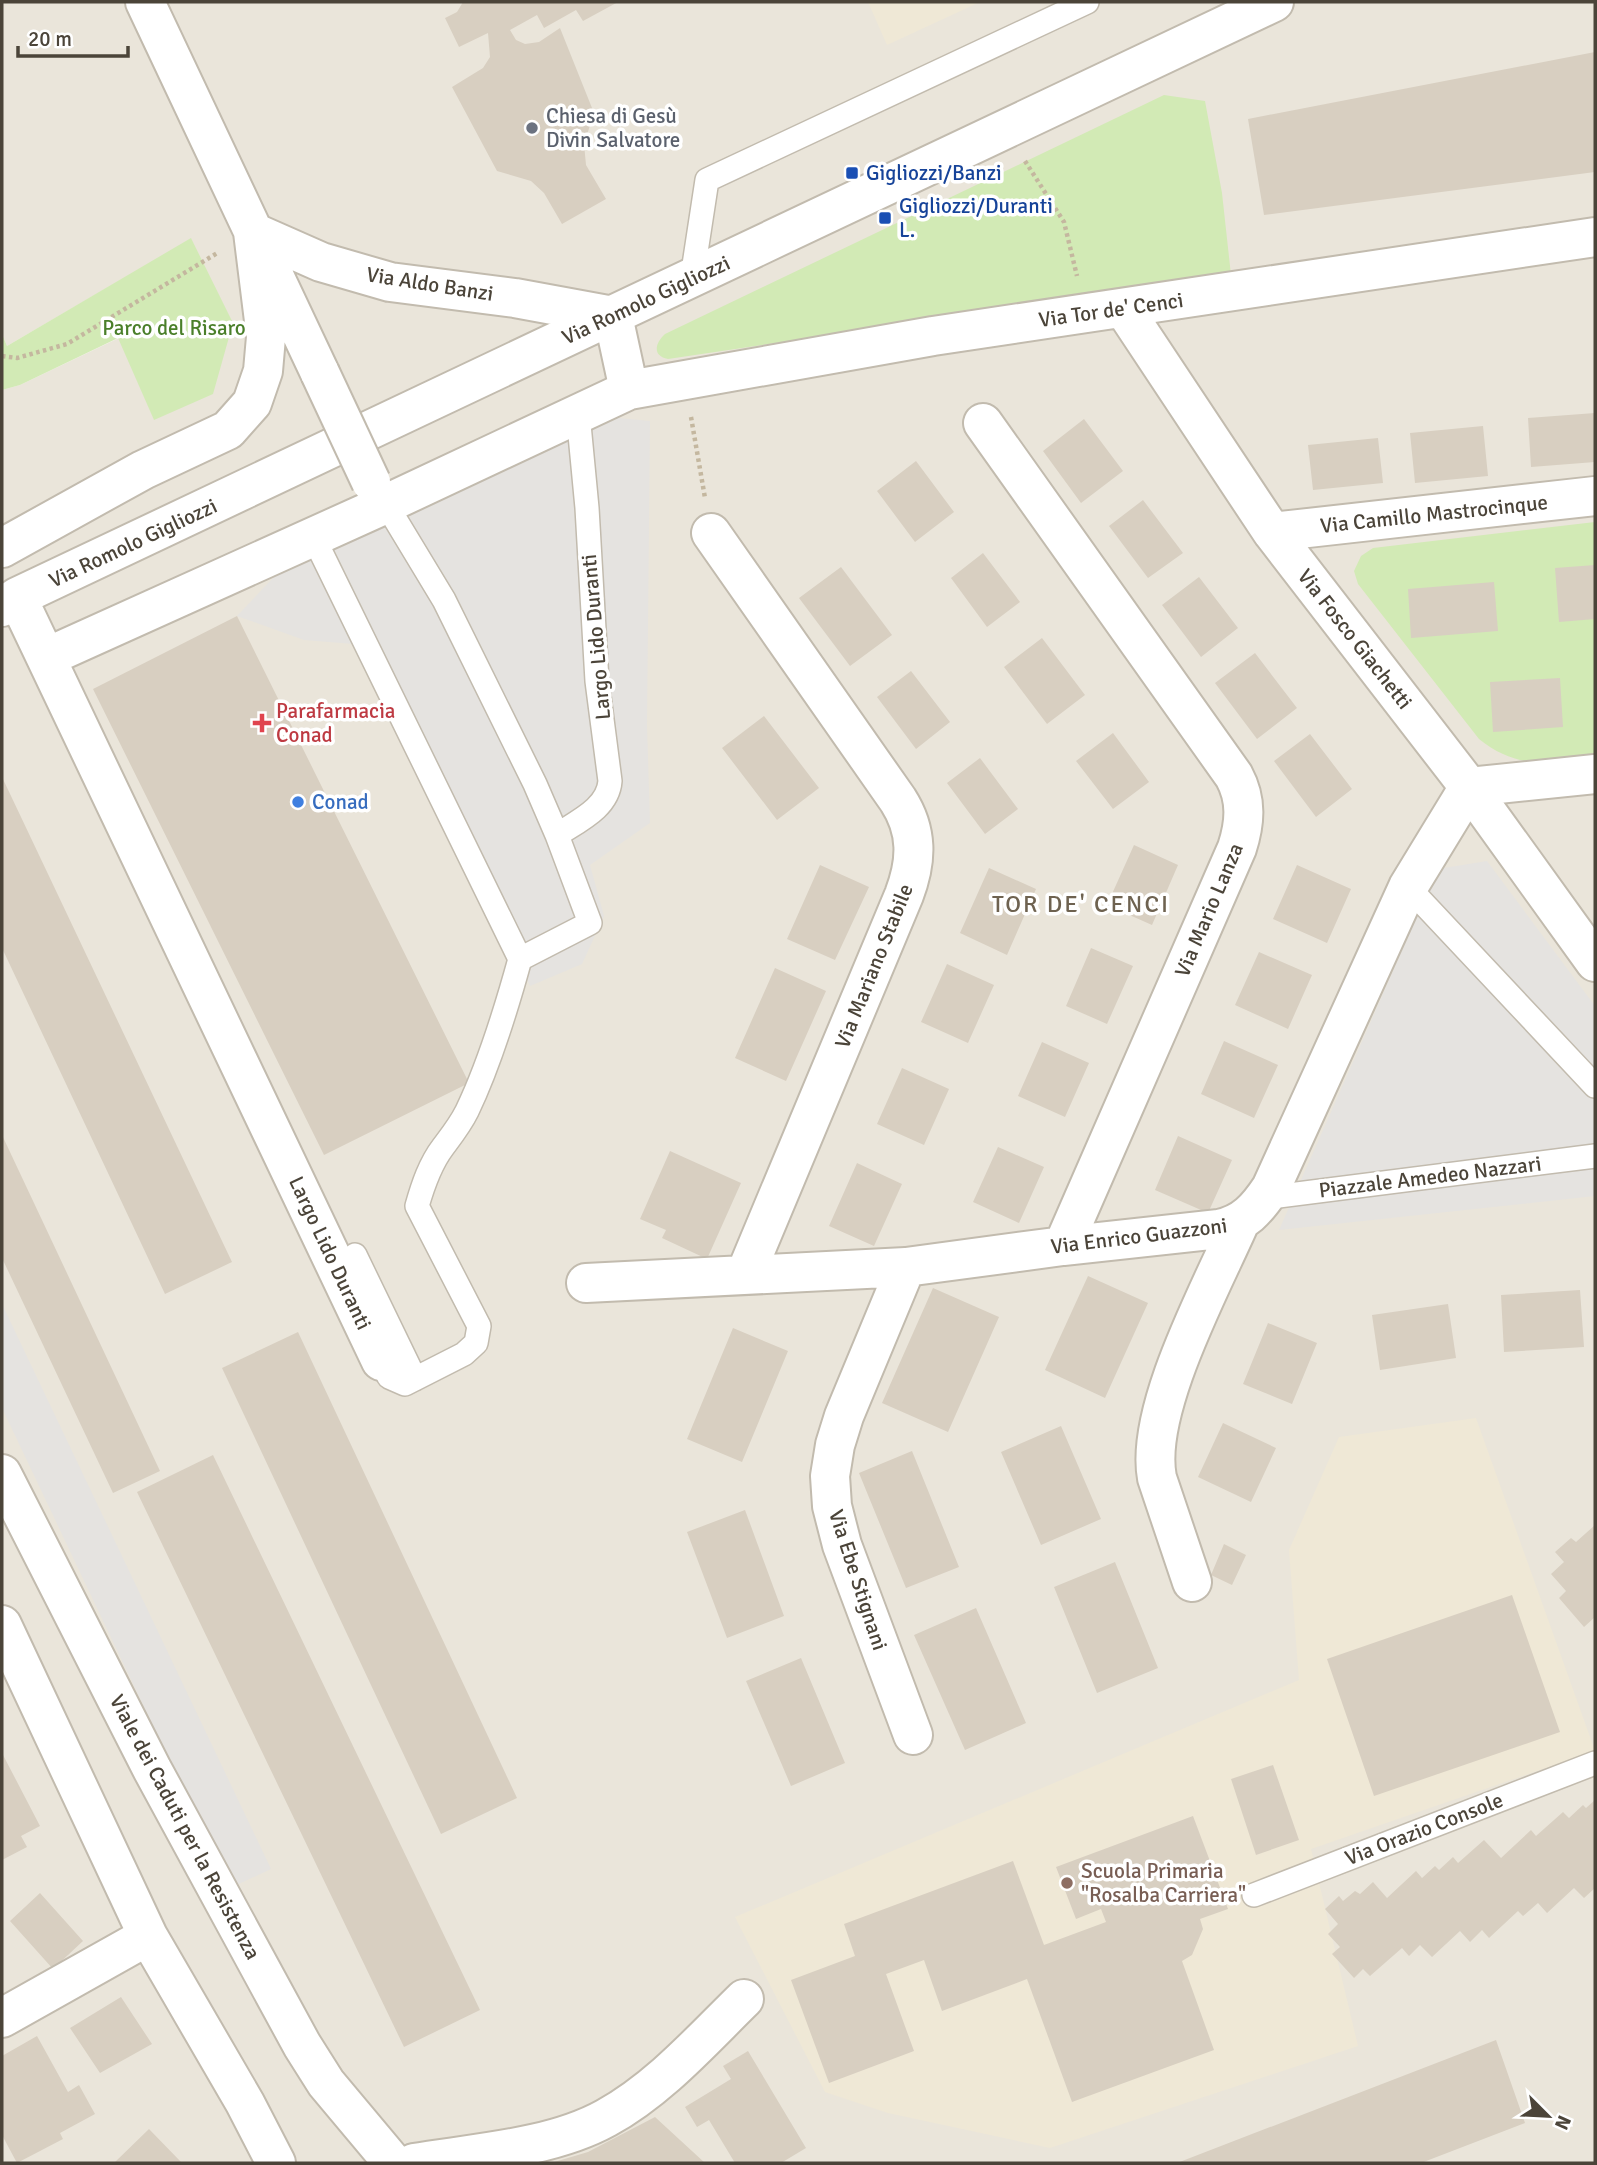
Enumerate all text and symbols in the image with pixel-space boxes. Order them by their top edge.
scale bar [18,14,128,58]
text: 20 m [28,26,72,52]
place label: Chiesa di Gesù Divin Salvatore [546,103,680,153]
marker: Chiesa di Gesù Divin Salvatore [524,120,540,136]
place label: Gigliozzi/Banzi [866,160,1002,186]
marker: Gigliozzi/Banzi [844,165,860,181]
place label: Gigliozzi/Duranti L. [899,193,1053,243]
marker: Gigliozzi/Duranti L. [877,210,893,226]
street label: Via Romolo Gigliozzi [558,250,734,350]
street label: Via Aldo Banzi [365,261,495,307]
street label: Via Tor de' Cenci [1037,287,1185,333]
park label: Parco del Risaro [102,315,246,341]
street label: Via Camillo Mastrocinque [1319,489,1549,539]
street label: Via Romolo Gigliozzi [45,493,221,593]
street label: Largo Lido Duranti [576,553,616,721]
street label: Via Fosco Giachetti [1292,564,1418,714]
place label: Parafarmacia Conad [276,698,395,748]
marker: Parafarmacia Conad [254,715,270,731]
place label: Conad [312,789,369,815]
marker: Conad [290,794,306,810]
street label: Via Mario Lanza [1169,839,1249,981]
street label: Via Mariano Stabile [829,880,919,1052]
district label: TOR DE' CENCI [992,889,1170,919]
street label: Piazzale Amedeo Nazzari [1317,1150,1543,1204]
street label: Largo Lido Duranti [283,1172,377,1334]
street label: Via Enrico Guazzoni [1049,1212,1229,1260]
street label: Via Ebe Stignani [823,1506,893,1654]
street label: Viale dei Caduti per la Resistenza [104,1690,266,1964]
street label: Via Orazio Console [1341,1787,1507,1871]
place label: Scuola Primaria "Rosalba Carriera" [1081,1858,1246,1908]
marker: Scuola Primaria "Rosalba Carriera" [1059,1875,1075,1891]
north arrow [1513,2081,1583,2151]
text: N [1549,2112,1576,2133]

